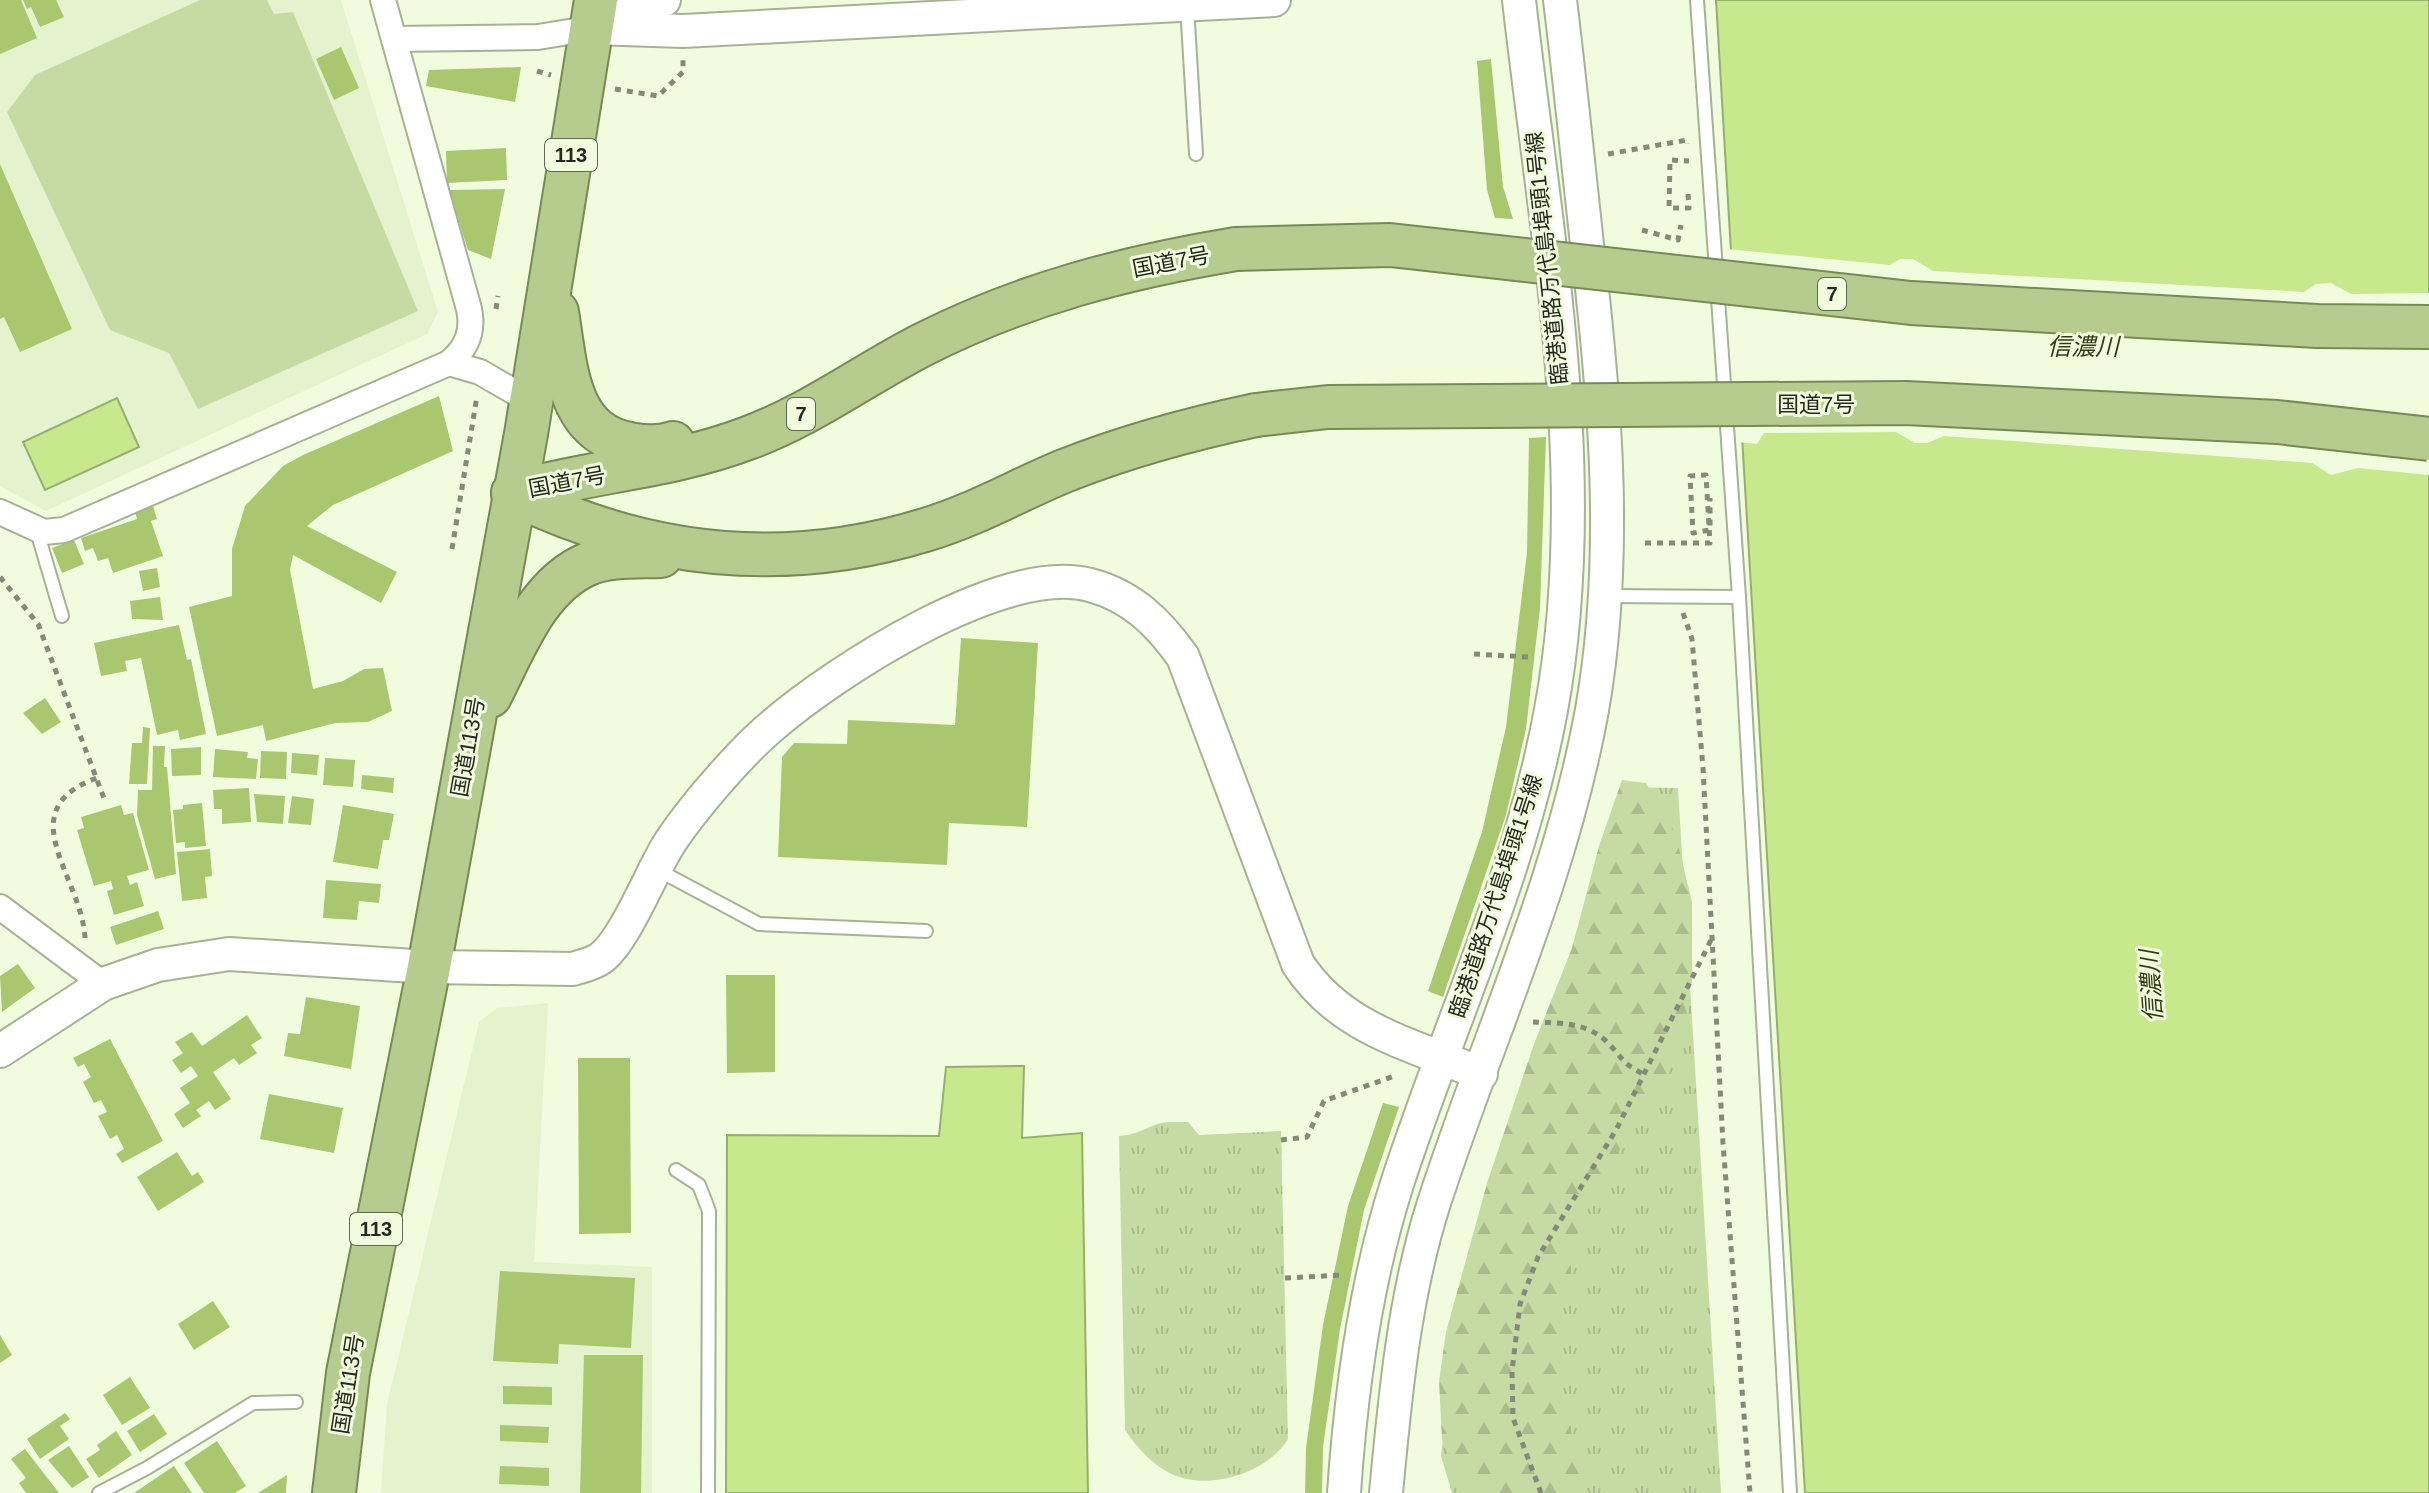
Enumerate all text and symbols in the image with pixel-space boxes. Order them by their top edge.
street label: 臨港道路万代島埠頭1号線 [1521,130,1573,386]
road number: 113 [545,139,597,171]
street label: 国道7号 [1130,242,1212,282]
road number: 7 [1818,278,1846,310]
water label: 信濃川 [2047,333,2122,360]
street label: 国道7号 [1777,392,1855,417]
road number: 7 [787,398,815,430]
street label: 国道7号 [526,462,608,502]
street label: 国道113号 [447,695,489,799]
street label: 臨港道路万代島埠頭1号線 [1445,771,1547,1021]
water label: 信濃川 [2135,946,2167,1023]
road number: 113 [350,1213,402,1245]
street label: 国道113号 [328,1332,368,1436]

